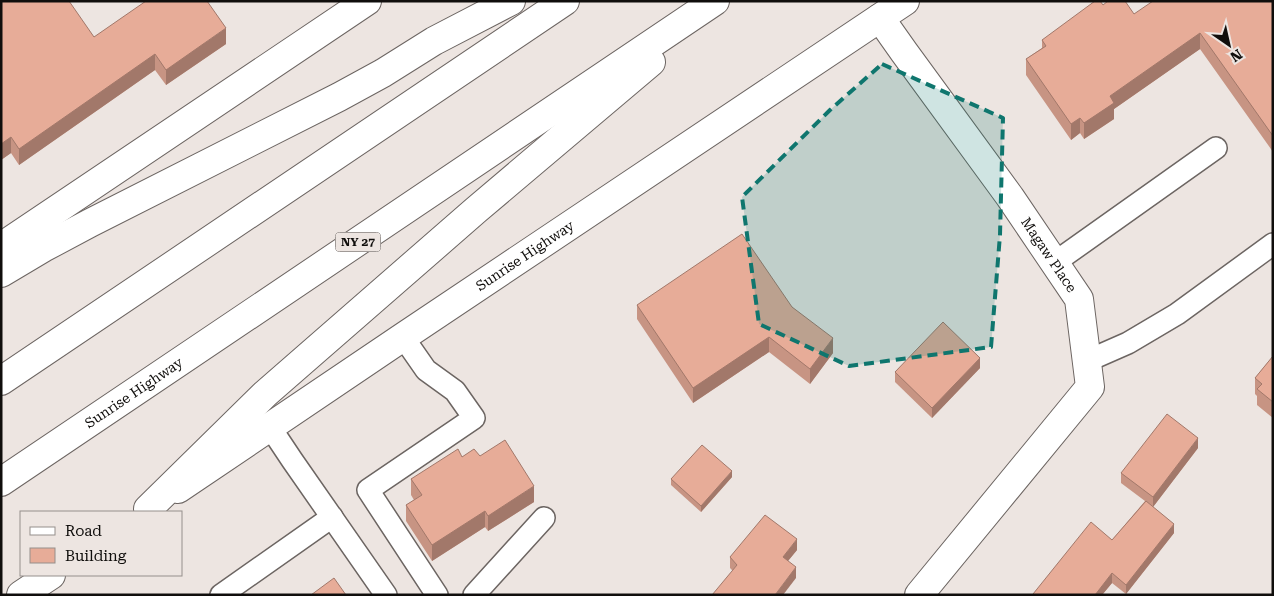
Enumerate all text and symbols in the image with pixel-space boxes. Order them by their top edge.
north arrow [1204,20,1254,70]
text: N [1227,46,1245,66]
street label: Magaw Place [1018,214,1080,296]
street label: Sunrise Highway [473,217,577,294]
road number: NY 27 [336,232,380,252]
street label: Sunrise Highway [82,354,186,431]
legend [20,511,182,576]
text: Road [65,522,102,540]
text: Building [65,547,127,565]

